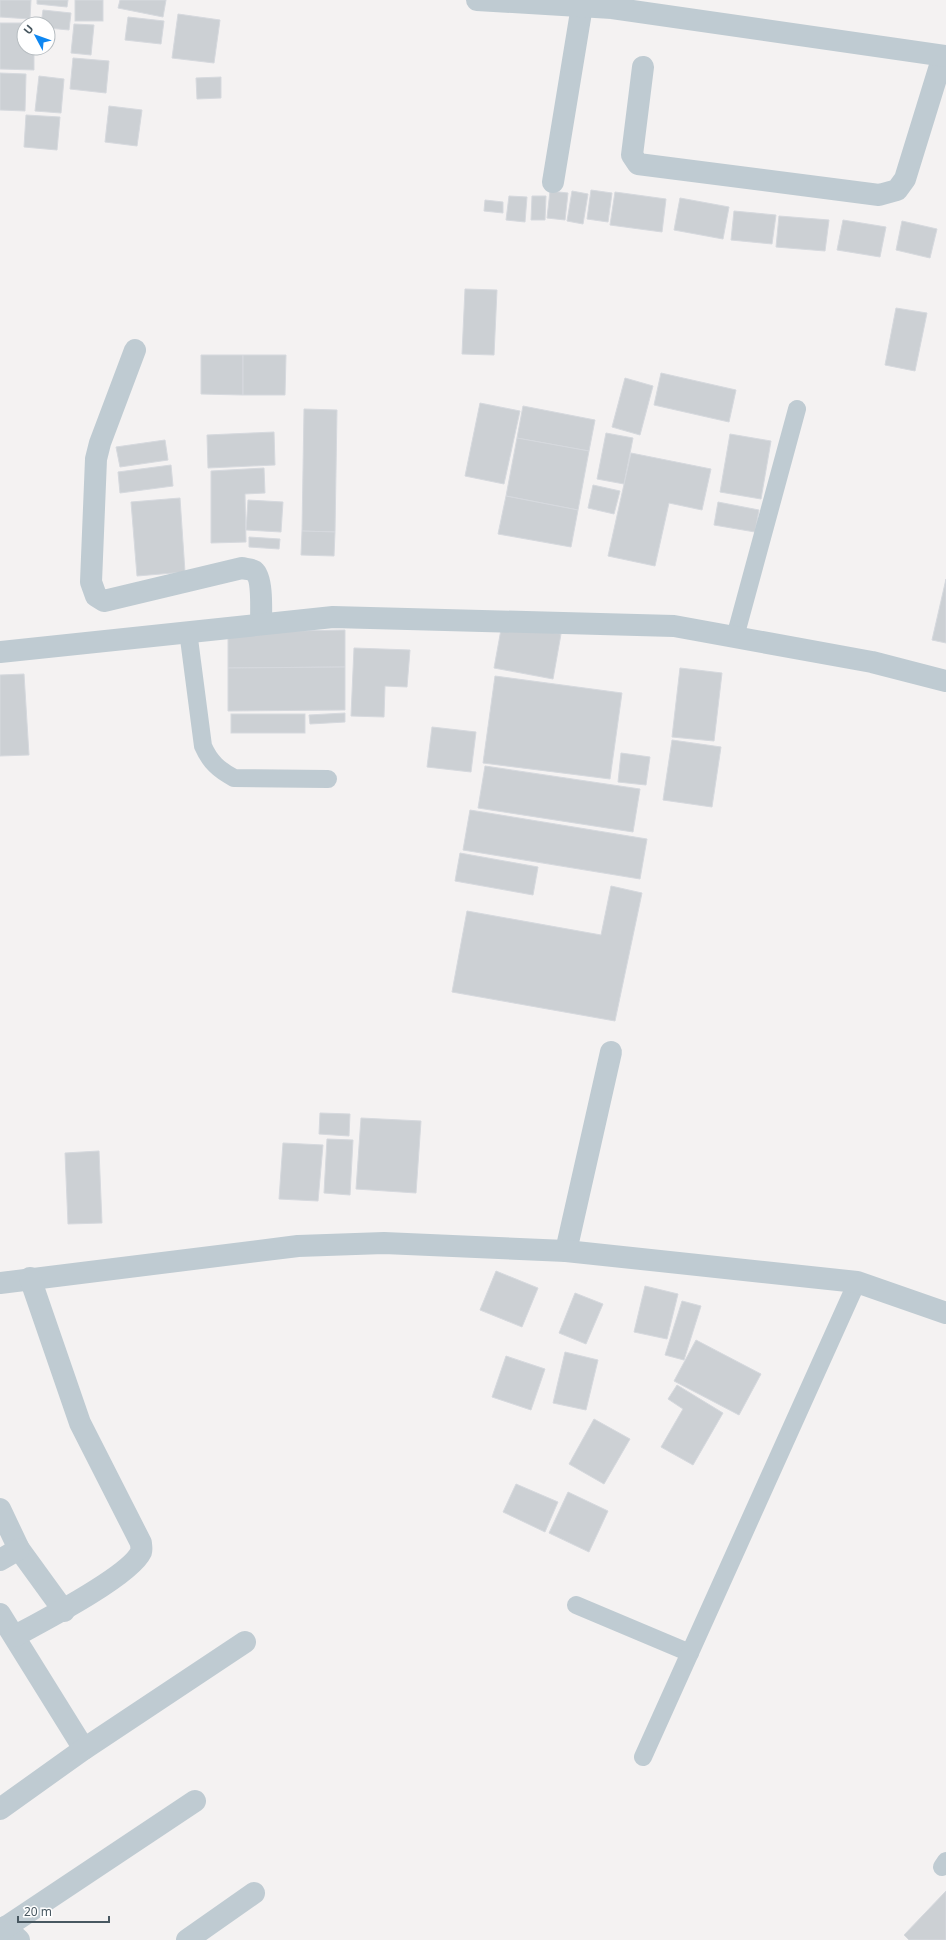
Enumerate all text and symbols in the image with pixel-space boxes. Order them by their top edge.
north arrow [16,16,56,56]
text: U [20,21,36,37]
scale bar [18,1898,109,1924]
text: 20 m [24,1903,52,1920]

